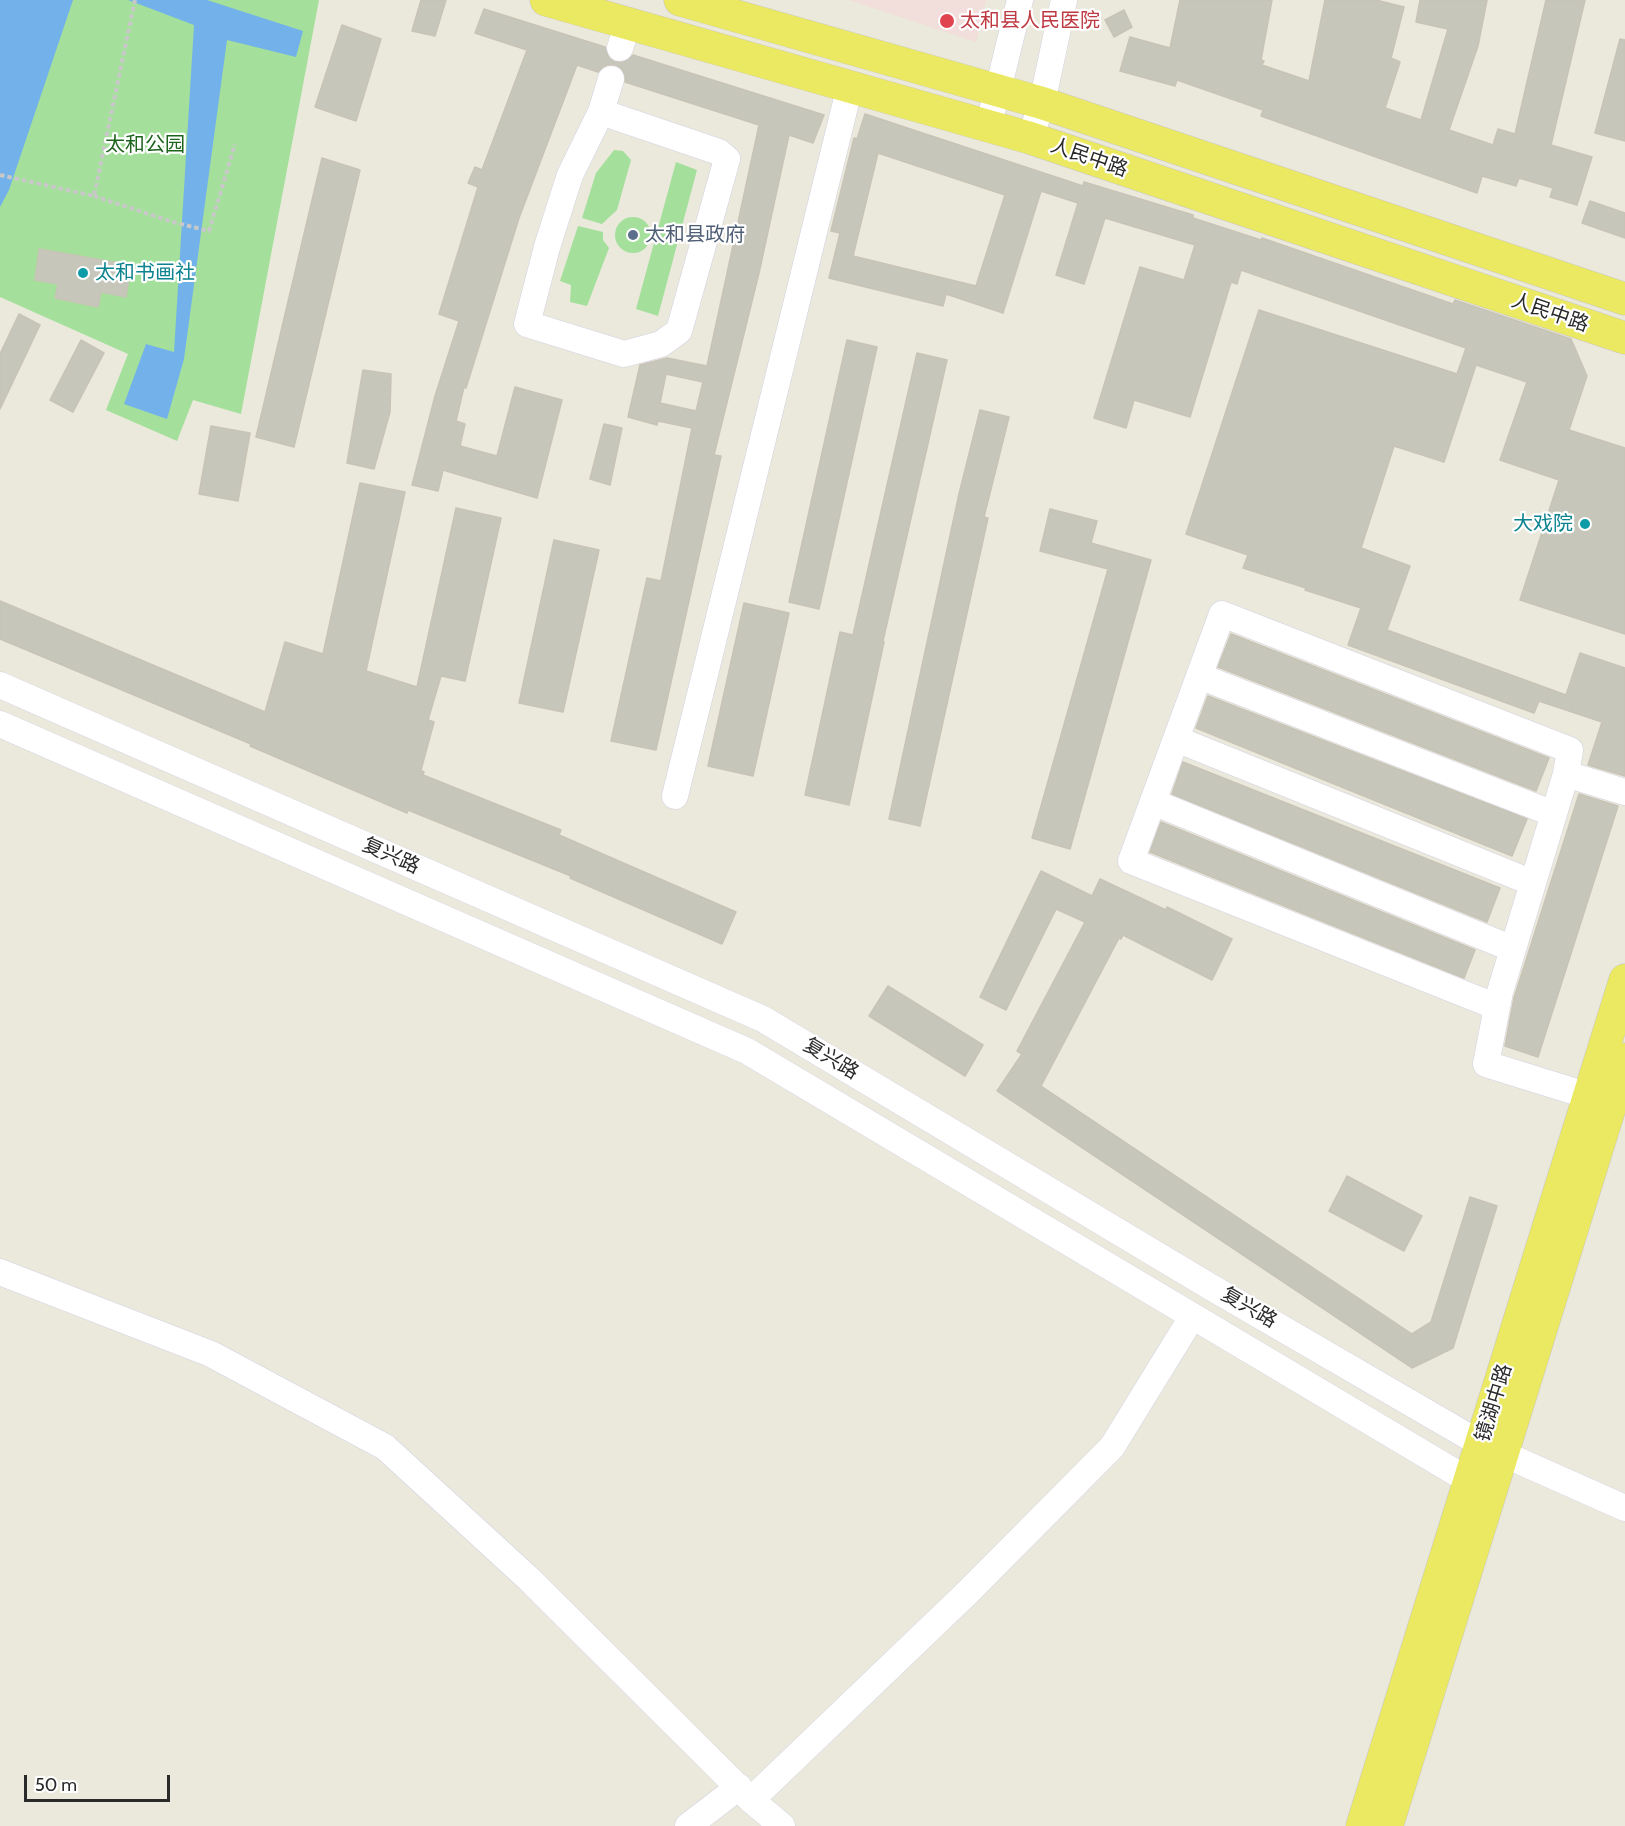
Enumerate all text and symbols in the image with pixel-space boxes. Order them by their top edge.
place label: 太和县人民医院 [960,9,1100,33]
marker: 太和县人民医院 [938,12,956,30]
park label: 太和公园 [105,133,185,157]
street label: 人民中路 [1047,134,1131,182]
place label: 太和县政府 [645,223,745,247]
marker: 太和县政府 [626,228,640,242]
place label: 太和书画社 [95,261,195,285]
marker: 太和书画社 [76,266,90,280]
street label: 人民中路 [1508,289,1592,337]
place label: 大戏院 [1513,512,1573,536]
marker: 大戏院 [1578,517,1592,531]
street label: 复兴路 [359,833,423,879]
street label: 复兴路 [799,1033,863,1085]
street label: 复兴路 [1217,1283,1281,1333]
street label: 镜湖中路 [1471,1361,1517,1445]
scale bar [27,1763,172,1801]
text: 50 m [35,1774,77,1796]

